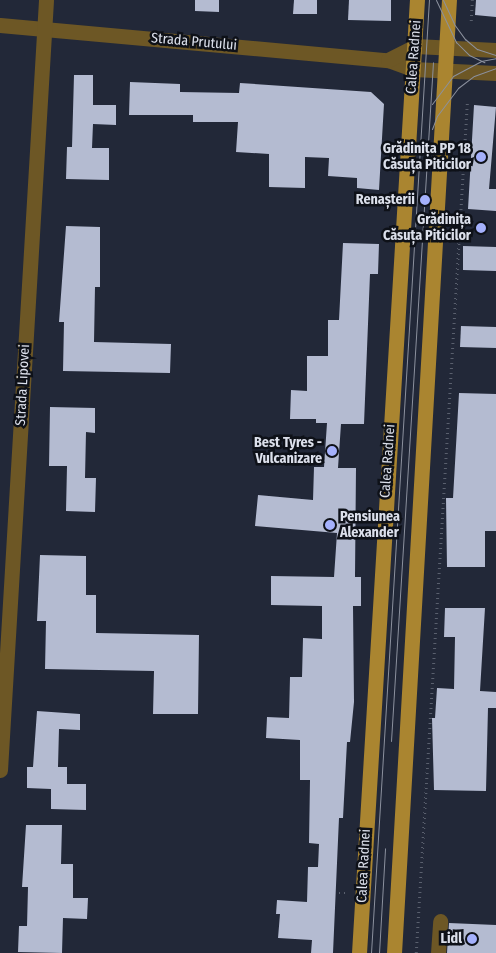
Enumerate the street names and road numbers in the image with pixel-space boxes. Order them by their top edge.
street label: Calea Radnei [403,20,425,94]
street label: Strada Prutului [150,30,238,54]
street label: Strada Lipovei [12,344,34,426]
street label: Calea Radnei [377,424,399,498]
street label: Calea Radnei [354,829,374,903]

